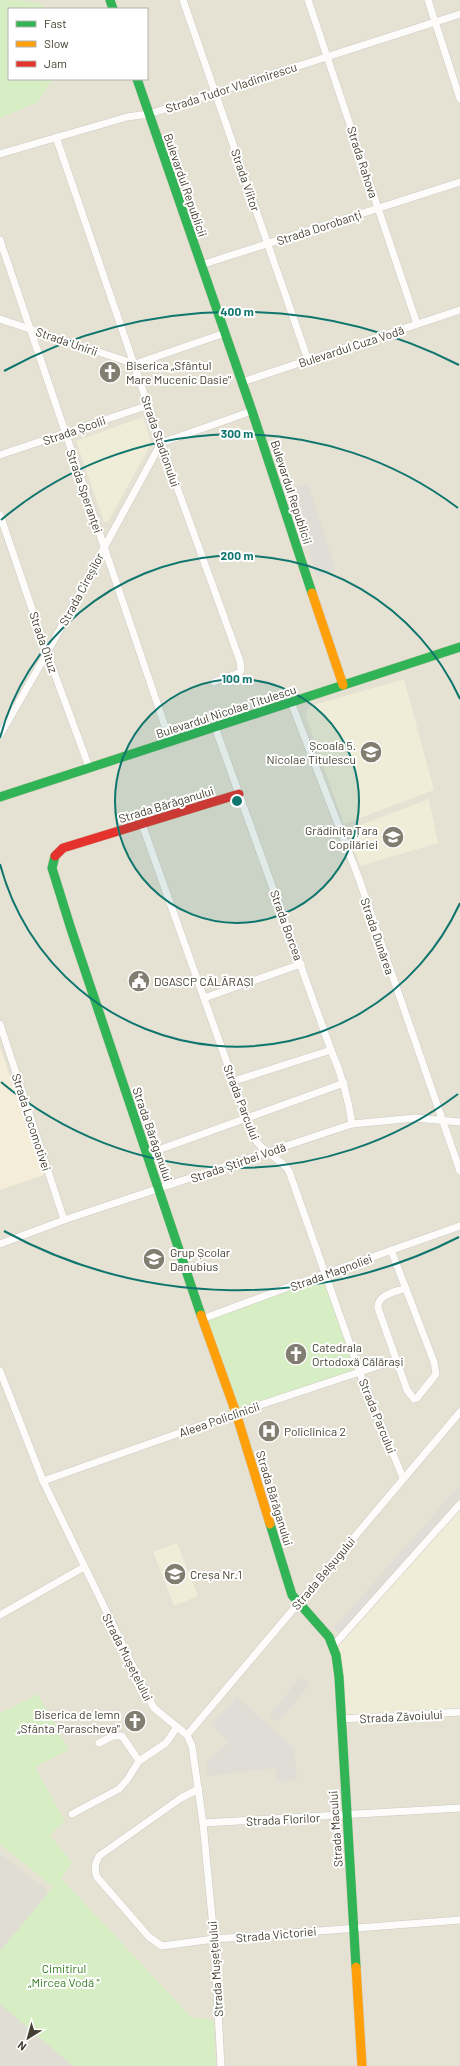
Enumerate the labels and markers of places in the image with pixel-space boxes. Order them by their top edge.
place label: Biserica „Sfântul Mare Mucenic Dasie" [126,358,231,386]
church icon: Biserica „Sfântul Mare Mucenic Dasie" [97,359,123,385]
place label: Școala 5. Nicolae Titulescu [266,738,356,766]
school or university icon: Școala 5. Nicolae Titulescu [358,739,384,765]
centre of rings [230,794,244,808]
place label: Grădinița Țara Copilăriei [305,823,378,851]
school or university icon: Grădinița Țara Copilăriei [380,824,406,850]
public building icon: DGASCP CĂLĂRAȘI [126,968,152,994]
place label: DGASCP CĂLĂRAȘI [154,974,254,988]
place label: Grup Școlar Danubius [170,1245,231,1273]
school or university icon: Grup Școlar Danubius [141,1246,167,1272]
place label: Catedrala Ortodoxă Călărași [312,1340,403,1368]
church icon: Catedrala Ortodoxă Călărași [283,1341,309,1367]
hospital icon: Policlinica 2 [256,1418,282,1444]
place label: Policlinica 2 [284,1424,346,1438]
school or university icon: Creșa Nr.1 [162,1561,188,1587]
place label: Creșa Nr.1 [190,1567,242,1581]
place label: Biserica de lemn „Sfânta Parascheva" [17,1707,120,1735]
church icon: Biserica de lemn „Sfânta Parascheva" [122,1708,148,1734]

